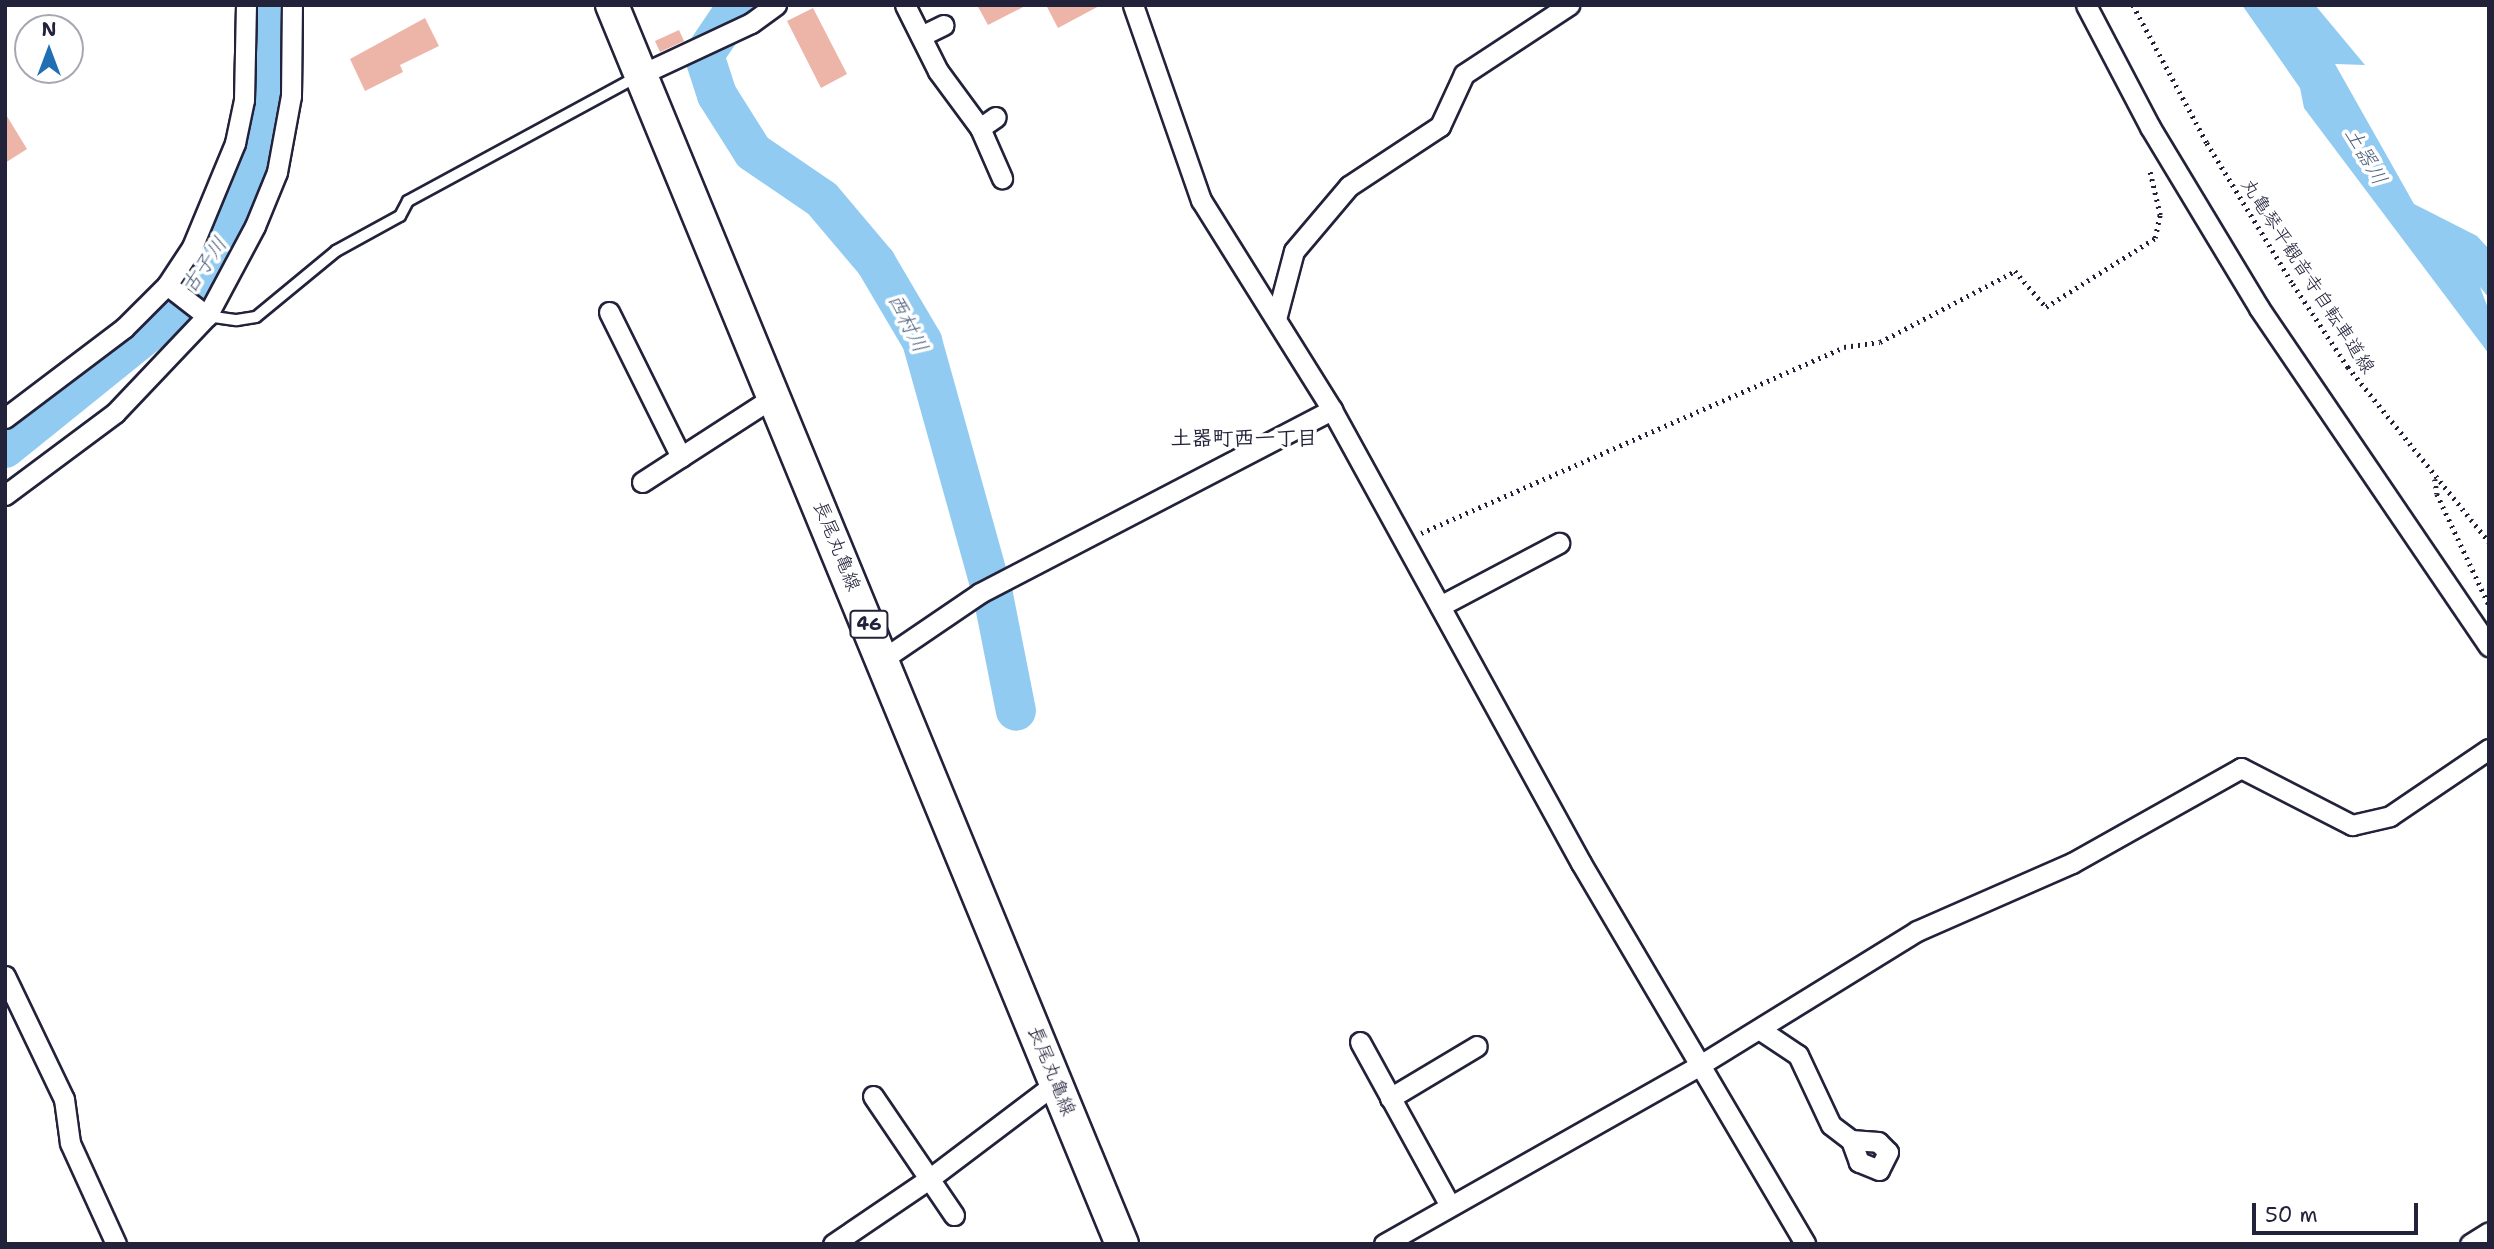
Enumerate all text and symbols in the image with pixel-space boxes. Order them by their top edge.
north arrow [14,14,84,84]
text: N [41,17,57,42]
water label: 土器川 [2339,122,2393,190]
street label: 丸亀琴平観音寺自転車道線 [2236,174,2380,378]
water label: 古子川 [176,232,232,298]
water label: 西村川 [882,289,934,357]
district label: 土器町西一丁目 [1171,425,1317,451]
street label: 長尾丸亀線 [809,498,865,594]
road number: 46 [848,610,890,638]
street label: 長尾丸亀線 [1024,1023,1080,1119]
scale bar [2256,1190,2422,1234]
text: 50 m [2265,1201,2318,1229]

